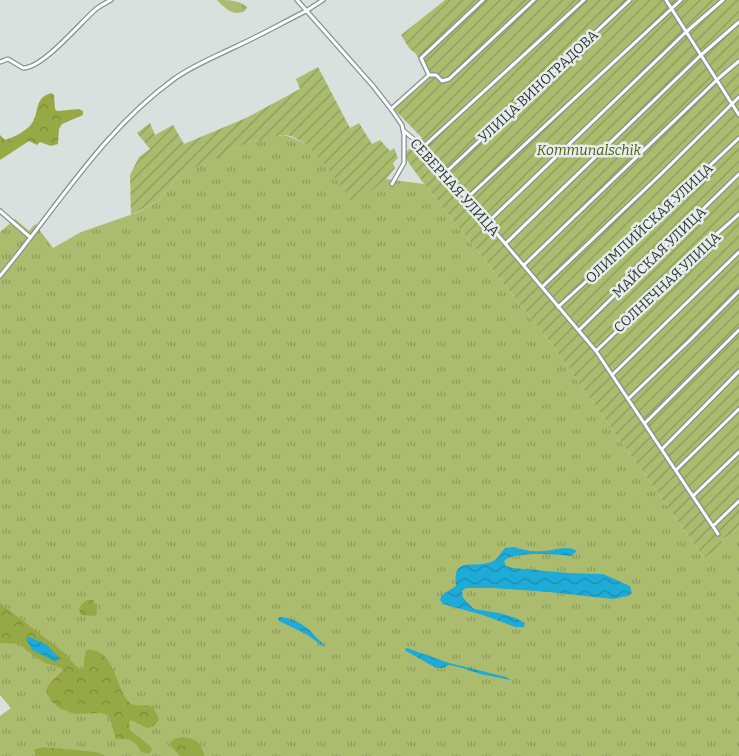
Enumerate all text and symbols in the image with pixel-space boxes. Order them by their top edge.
street label: УЛИЦА ВИНОГРАДОВА [475,26,602,146]
street label: СЕВЕРНАЯ УЛИЦА [406,135,503,240]
park label: Kommunalschik [537,142,642,159]
street label: ОЛИМПИЙСКАЯ УЛИЦА [581,159,717,287]
street label: МАЙСКАЯ УЛИЦА [608,203,710,301]
street label: СОЛНЕЧНАЯ УЛИЦА [610,228,724,336]

